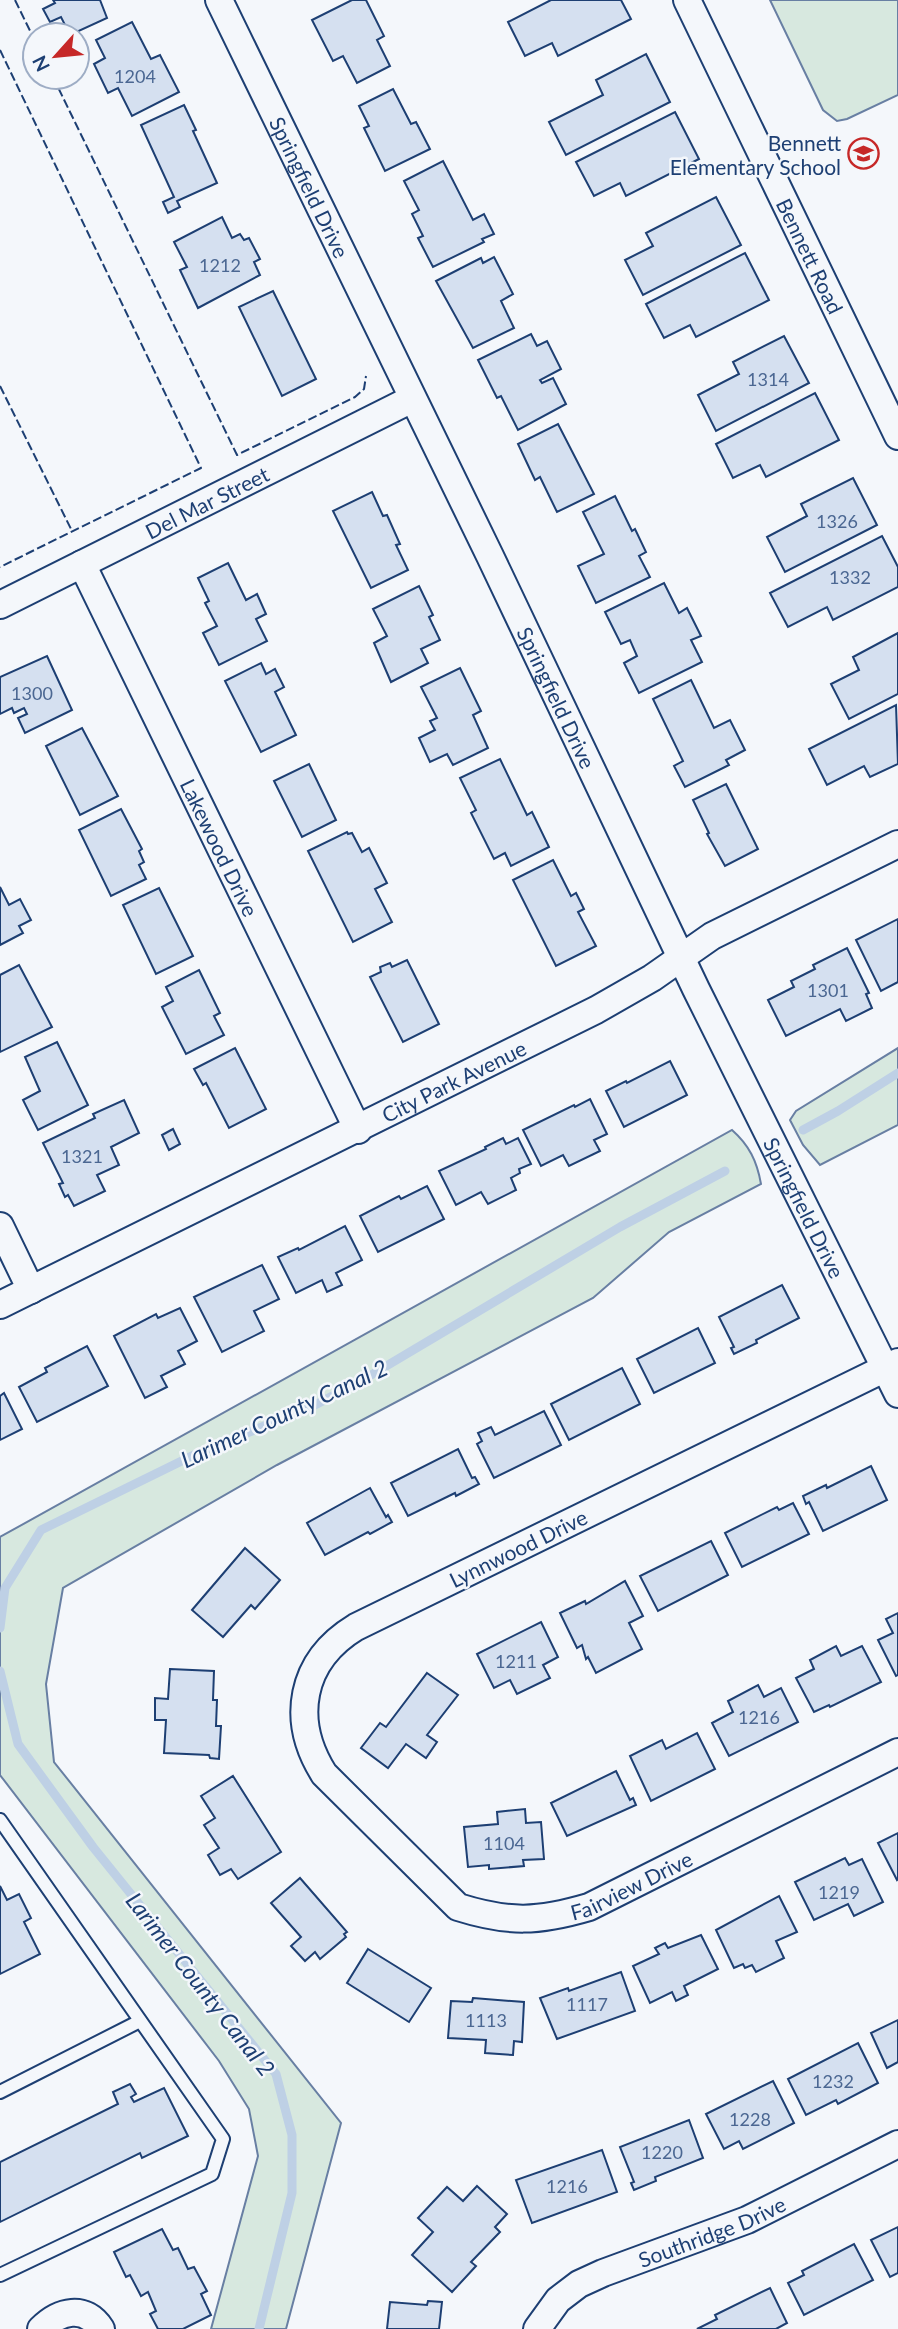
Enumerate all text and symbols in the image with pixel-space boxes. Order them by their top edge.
north arrow [21,21,91,91]
text: N [27,52,54,76]
house number: 1204 [114,65,156,87]
street label: Springfield Drive [265,112,355,262]
place label: Bennett Elementary School [670,130,842,179]
school or university icon: Bennett Elementary School [847,137,881,171]
street label: Bennett Road [772,194,849,317]
house number: 1212 [199,254,241,276]
house number: 1314 [747,368,789,390]
street label: Del Mar Street [141,460,273,543]
house number: 1326 [816,510,858,532]
house number: 1332 [829,566,871,588]
street label: Springfield Drive [513,623,602,772]
house number: 1300 [11,682,53,704]
street label: Lakewood Drive [176,774,264,920]
house number: 1301 [807,979,849,1001]
street label: City Park Avenue [377,1034,530,1127]
street label: Springfield Drive [759,1133,850,1282]
house number: 1321 [61,1145,103,1167]
water label: Larimer County Canal 2 [176,1353,392,1473]
street label: Lynnwood Drive [445,1504,591,1592]
house number: 1211 [495,1650,537,1672]
house number: 1216 [738,1706,780,1728]
house number: 1104 [483,1832,525,1854]
street label: Fairview Drive [568,1845,696,1924]
house number: 1219 [818,1881,860,1903]
water label: Larimer County Canal 2 [121,1887,281,2081]
house number: 1117 [566,1993,608,2015]
house number: 1113 [465,2009,507,2031]
house number: 1232 [812,2070,854,2092]
house number: 1228 [729,2108,771,2130]
house number: 1220 [641,2141,683,2163]
house number: 1216 [546,2175,588,2197]
street label: Southridge Drive [635,2190,789,2271]

